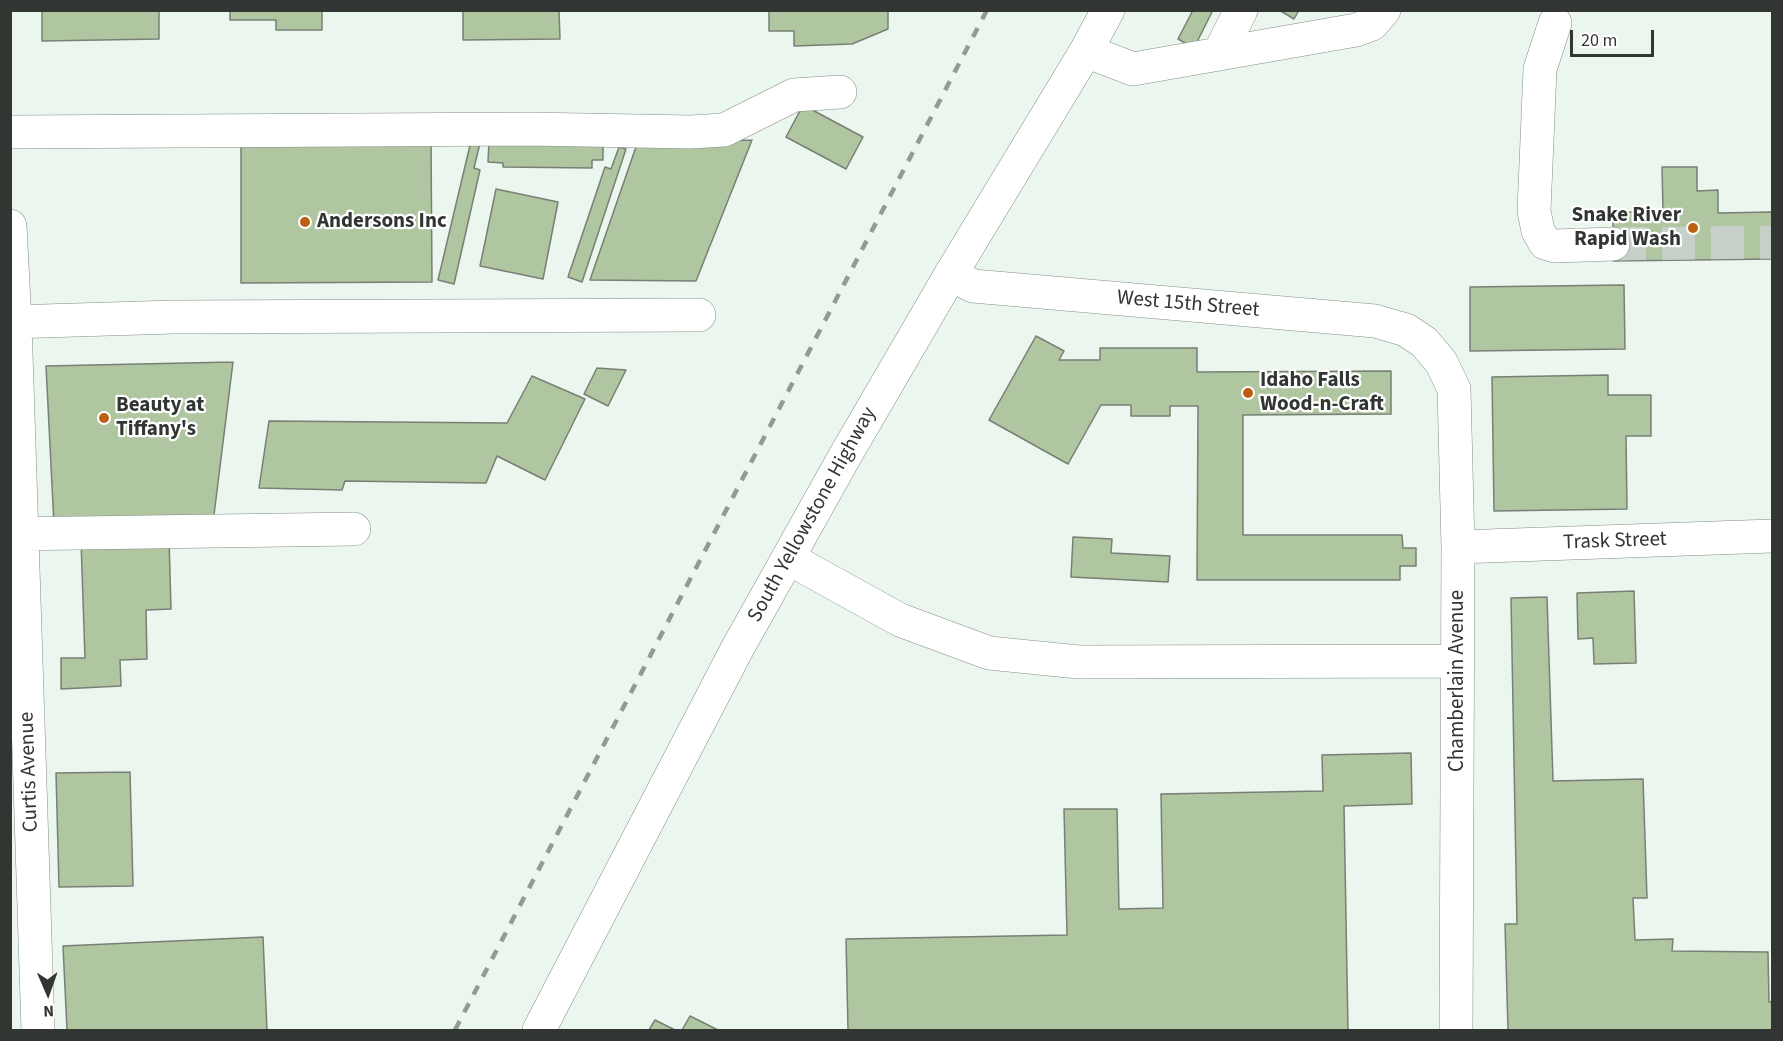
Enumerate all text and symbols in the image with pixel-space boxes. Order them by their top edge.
scale bar [1573,18,1657,56]
text: 20 m [1581,28,1617,53]
place label: Snake River Rapid Wash [1572,203,1681,253]
place label: Andersons Inc [317,209,447,235]
marker: Andersons Inc [298,215,312,229]
marker: Snake River Rapid Wash [1686,221,1700,235]
street label: West 15th Street [1116,286,1260,324]
place label: Idaho Falls Wood-n-Craft [1260,368,1384,418]
marker: Idaho Falls Wood-n-Craft [1241,386,1255,400]
place label: Beauty at Tiffany's [116,393,204,443]
street label: South Yellowstone Highway [743,403,883,627]
marker: Beauty at Tiffany's [97,411,111,425]
street label: Trask Street [1563,528,1667,556]
street label: Chamberlain Avenue [1445,590,1471,772]
street label: Curtis Avenue [15,711,45,833]
north arrow [18,963,78,1023]
text: N [43,1000,54,1022]

